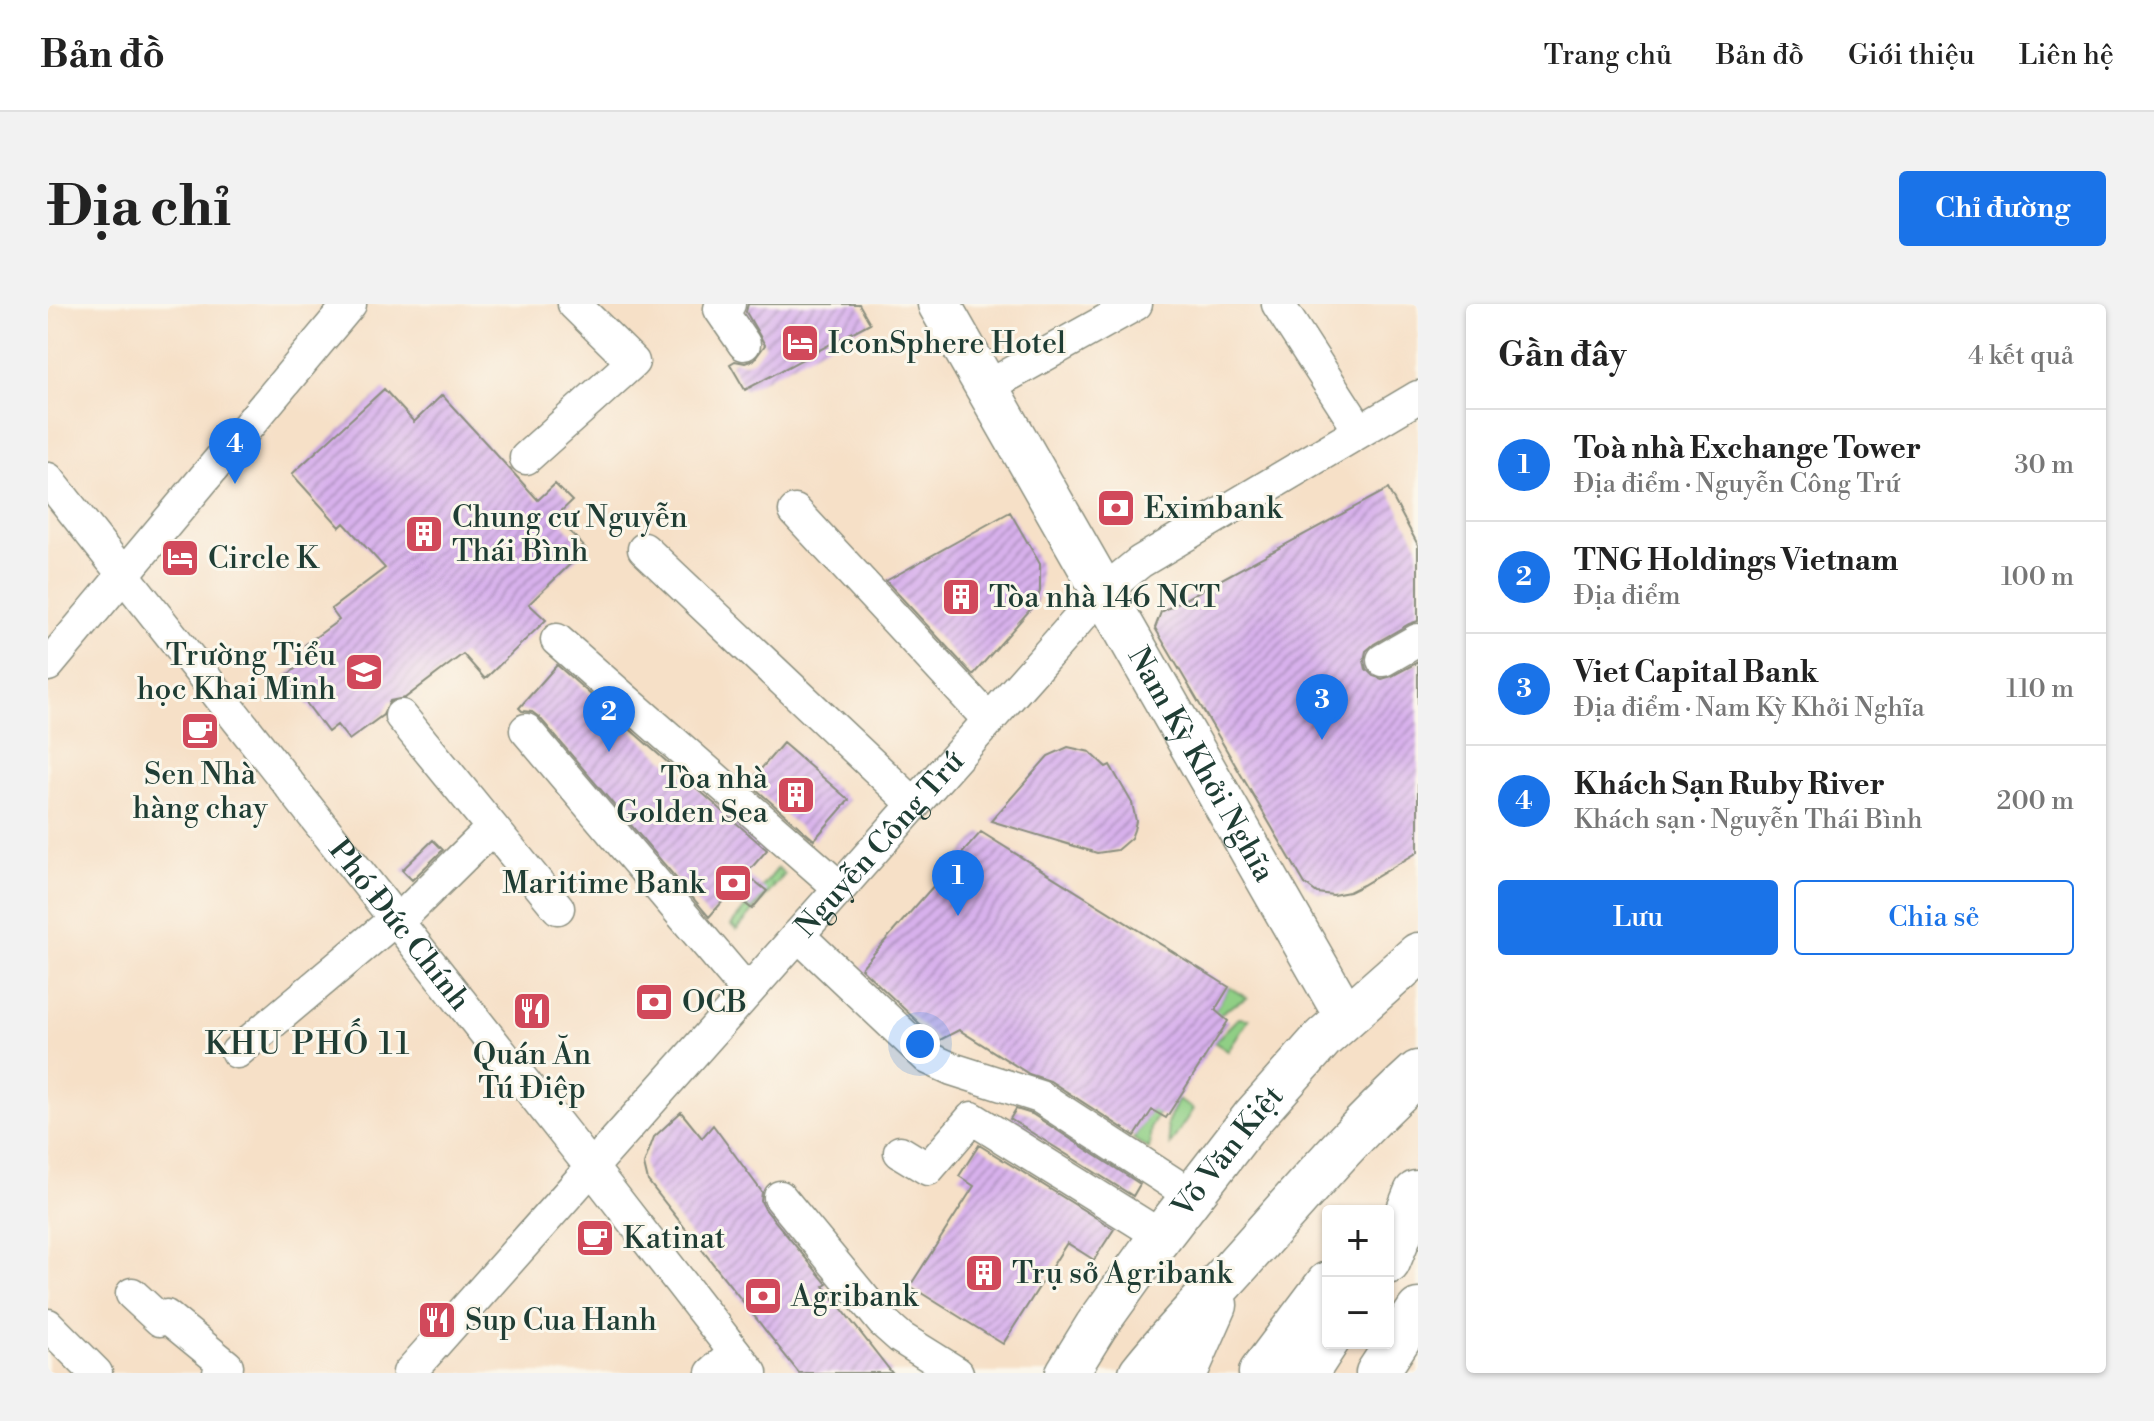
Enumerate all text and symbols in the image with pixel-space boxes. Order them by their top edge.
text: Bản đồ [40,32,165,79]
text: Trang chủ [1544,38,1672,73]
text: Bản đồ [1716,38,1804,73]
text: Giới thiệu [1848,38,1975,73]
text: Liên hệ [2019,38,2114,73]
button: Chỉ đường [1899,171,2106,246]
text: Địa chỉ [48,173,231,243]
hotel icon: IconSphere Hotel [779,322,821,364]
place label: IconSphere Hotel [828,325,1066,363]
text: Gần đây [1498,335,1626,377]
text: 4 kết quả [1968,340,2074,372]
pin: 4 [209,418,261,484]
text: Toà nhà Exchange Tower [1574,430,1921,468]
text: 1 [1518,449,1530,481]
text: 30 m [2014,449,2074,481]
text: Địa điểm · Nguyễn Công Trứ [1574,468,1900,500]
bank icon: Eximbank [1095,487,1137,529]
place label: Eximbank [1144,490,1283,528]
place label: Chung cư Nguyễn Thái Bình [452,499,688,571]
building icon: Chung cư Nguyễn Thái Bình [403,513,445,555]
hotel icon: Circle K [159,537,201,579]
place label: Circle K [208,540,320,578]
text: TNG Holdings Vietnam [1574,542,1898,580]
text: 2 [1516,561,1532,593]
text: 100 m [2001,561,2074,593]
building icon: Tòa nhà 146 NCT [940,576,982,618]
place label: Tòa nhà 146 NCT [989,579,1220,617]
text: Địa điểm [1574,580,1681,612]
place label: Trường Tiểu học Khai Minh [137,637,336,709]
street label: Nam Kỳ Khởi Nghĩa [1119,641,1283,890]
school or university icon: Trường Tiểu học Khai Minh [343,651,385,693]
text: Viet Capital Bank [1574,654,1818,692]
text: 3 [1516,673,1532,705]
text: 110 m [2006,673,2074,705]
pin: 3 [1296,674,1348,740]
pin: 2 [583,686,635,752]
text: Địa điểm · Nam Kỳ Khởi Nghĩa [1574,692,1925,724]
cafe icon: Sen Nhà hàng chay [179,710,221,752]
street label: Nguyễn Công Trứ [787,743,973,945]
place label: Sen Nhà hàng chay [133,756,268,828]
place label: Tòa nhà Golden Sea [616,760,769,832]
text: Khách Sạn Ruby River [1574,766,1885,804]
building icon: Tòa nhà Golden Sea [775,774,817,816]
text: 4 [1515,785,1533,817]
text: 200 m [1997,785,2074,817]
text: Khách sạn · Nguyễn Thái Bình [1574,804,1923,836]
street label: Phó Đức Chính [320,832,478,1019]
pin: 1 [932,850,984,916]
bank icon: Maritime Bank [712,862,754,904]
place label: Maritime Bank [502,865,706,903]
button: Lưu [1498,880,1778,955]
button: Chia sẻ [1794,880,2074,955]
bank icon: OCB [633,981,675,1023]
place label: OCB [682,984,747,1022]
restaurant icon: Quán Ăn Tú Điệp [511,990,553,1032]
district label: KHU PHỐ 11 [205,1018,411,1064]
your location [900,1024,940,1064]
place label: Quán Ăn Tú Điệp [473,1034,591,1108]
street label: Võ Văn Kiệt [1164,1078,1292,1226]
map controls [1322,1205,1394,1349]
button: + [1322,1205,1394,1277]
cafe icon: Katinat [574,1217,616,1259]
place label: Katinat [623,1220,726,1258]
building icon: Trụ sở Agribank [963,1252,1005,1294]
place label: Trụ sở Agribank [1012,1255,1233,1293]
bank icon: Agribank [742,1275,784,1317]
button: − [1322,1277,1394,1349]
place label: Agribank [790,1278,919,1316]
restaurant icon: Sup Cua Hanh [416,1299,458,1341]
place label: Sup Cua Hanh [465,1302,657,1340]

